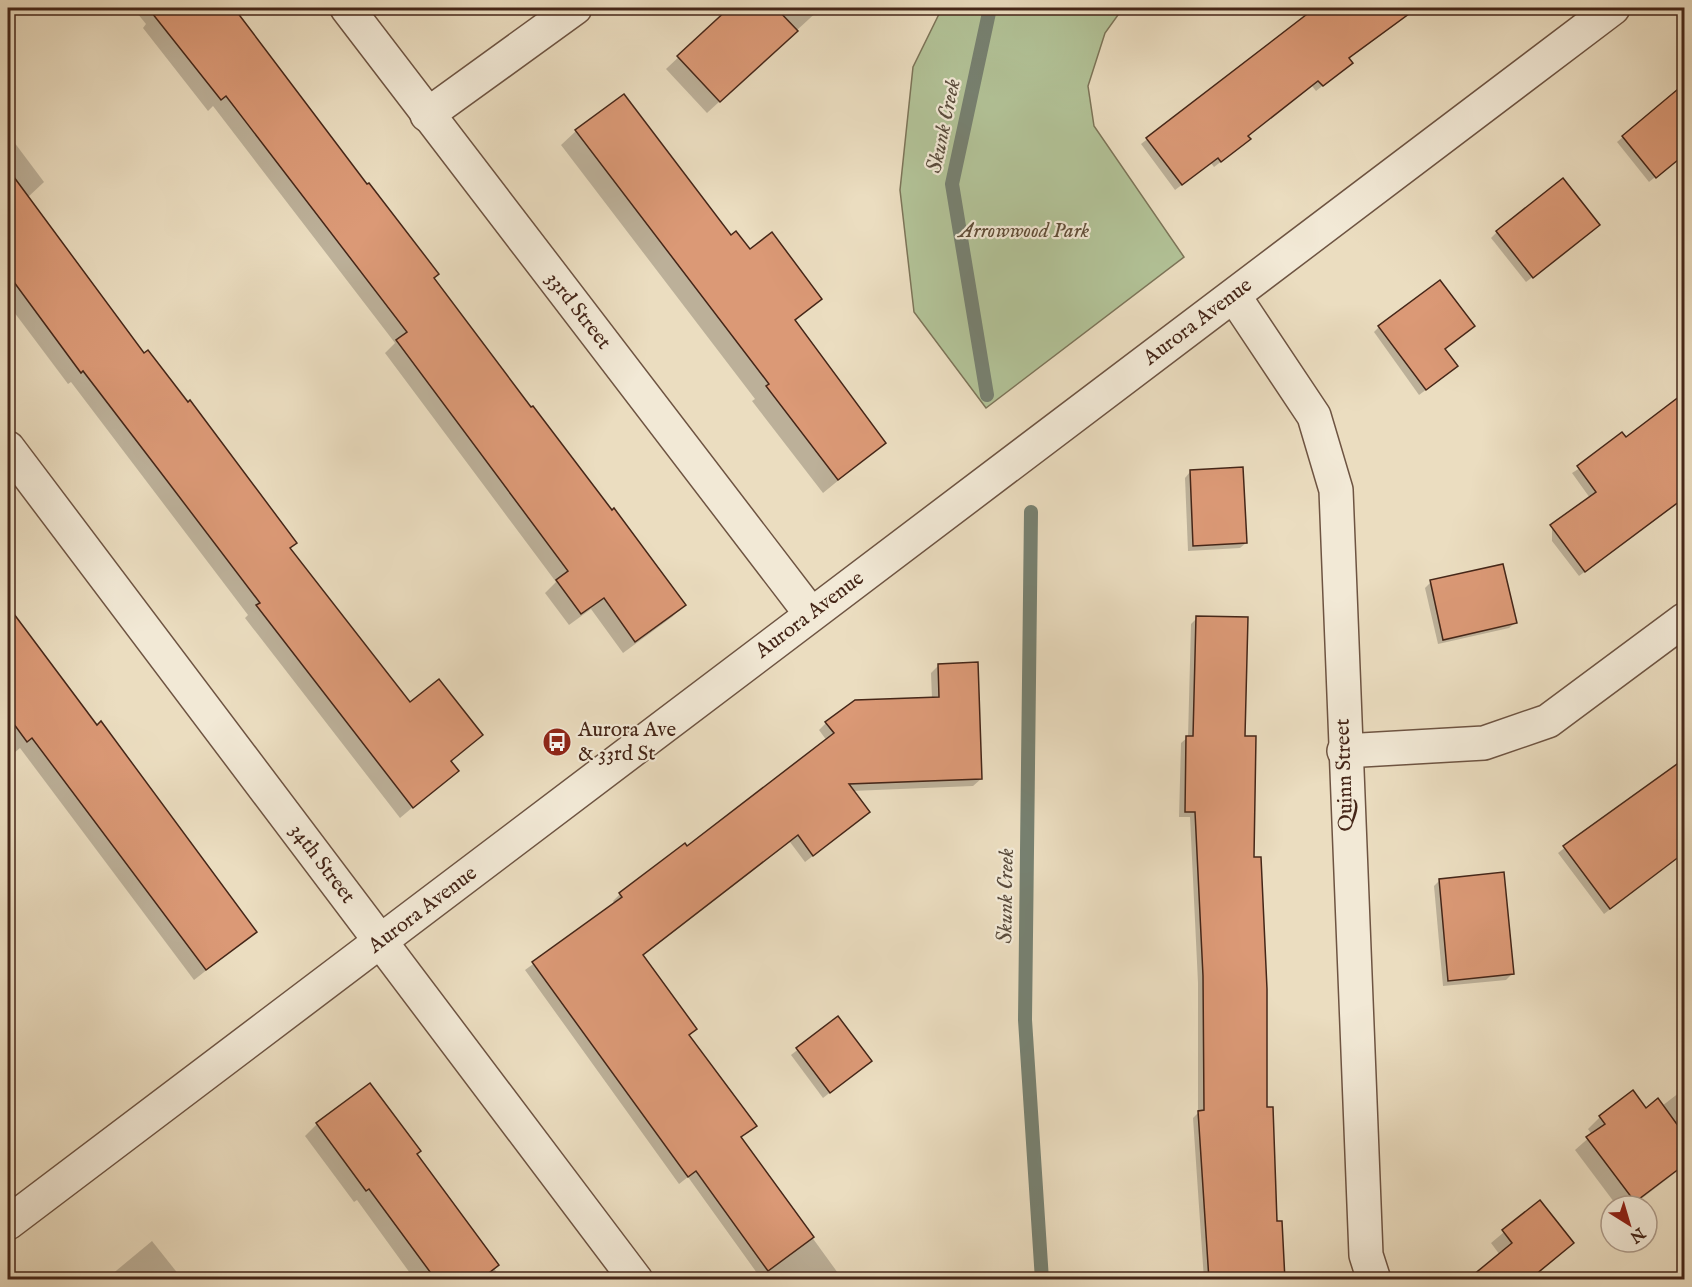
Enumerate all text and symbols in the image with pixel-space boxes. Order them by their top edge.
water label: Skunk Creek [920,76,968,176]
park label: Arrowwood Park [957,218,1090,245]
street label: 33rd Street [539,267,617,355]
street label: Aurora Avenue [1137,272,1258,372]
street label: Aurora Avenue [749,565,870,665]
place label: Aurora Ave & 33rd St [577,717,676,768]
street label: Quinn Street [1330,718,1360,832]
bus stop icon: Aurora Ave & 33rd St [541,726,573,758]
street label: 34th Street [283,819,361,909]
water label: Skunk Creek [991,848,1021,944]
street label: Aurora Avenue [362,860,483,960]
north arrow [1599,1194,1659,1254]
text: N [1625,1222,1649,1247]

